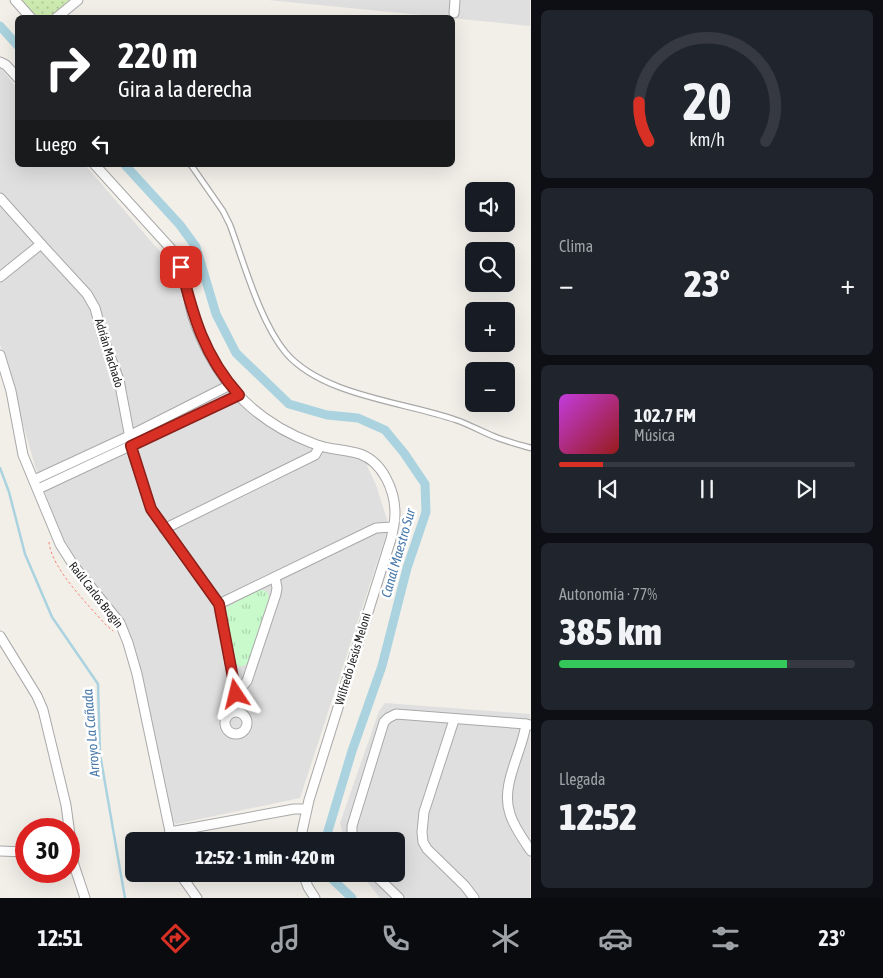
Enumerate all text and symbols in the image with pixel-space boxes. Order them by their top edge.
icon: right [35,35,100,100]
text: 220 m [118,35,197,75]
text: 20 [683,71,731,131]
text: Gira a la derecha [118,76,252,102]
text: km/h [689,129,725,150]
icon: left [87,130,115,158]
text: Luego [35,133,77,155]
map controls [465,182,515,412]
button: sound [465,182,515,232]
text: Clima [559,237,593,255]
button: search [465,242,515,292]
pin [160,246,202,288]
icon: arrive [167,253,195,281]
text: 23° [684,262,730,305]
text: − [559,268,574,300]
text: + [840,268,855,300]
button: + [465,302,515,352]
street label: Adrián Machado [92,317,126,390]
button: − [465,362,515,412]
text: 102.7 FM [634,404,696,426]
text: Música [634,426,675,444]
icon: previous [594,475,622,503]
icon: pause [693,475,721,503]
icon: next [792,475,820,503]
water label: Canal Maestro Sur [378,506,419,599]
street label: Raúl Carlos Brogin [66,559,126,631]
text: Autonomía · 77% [559,585,657,603]
text: 385 km [559,610,662,653]
street label: Wilfredo Jesús Meloni [332,611,374,707]
position arrow [209,667,261,719]
water label: Arroyo La Cañada [79,688,103,779]
text: Llegada [559,770,606,788]
text: 12:52 [559,795,637,838]
speed limit sign: 30 [15,818,80,883]
text: 12:52 · 1 min · 420 m [195,846,335,868]
icon: directions [158,921,193,956]
icon: music [268,921,303,956]
icon: phone [378,921,413,956]
icon: climate [488,921,523,956]
icon: car [598,921,633,956]
icon: filters [708,921,743,956]
text: 12:51 [38,925,83,951]
text: 23° [819,925,845,951]

